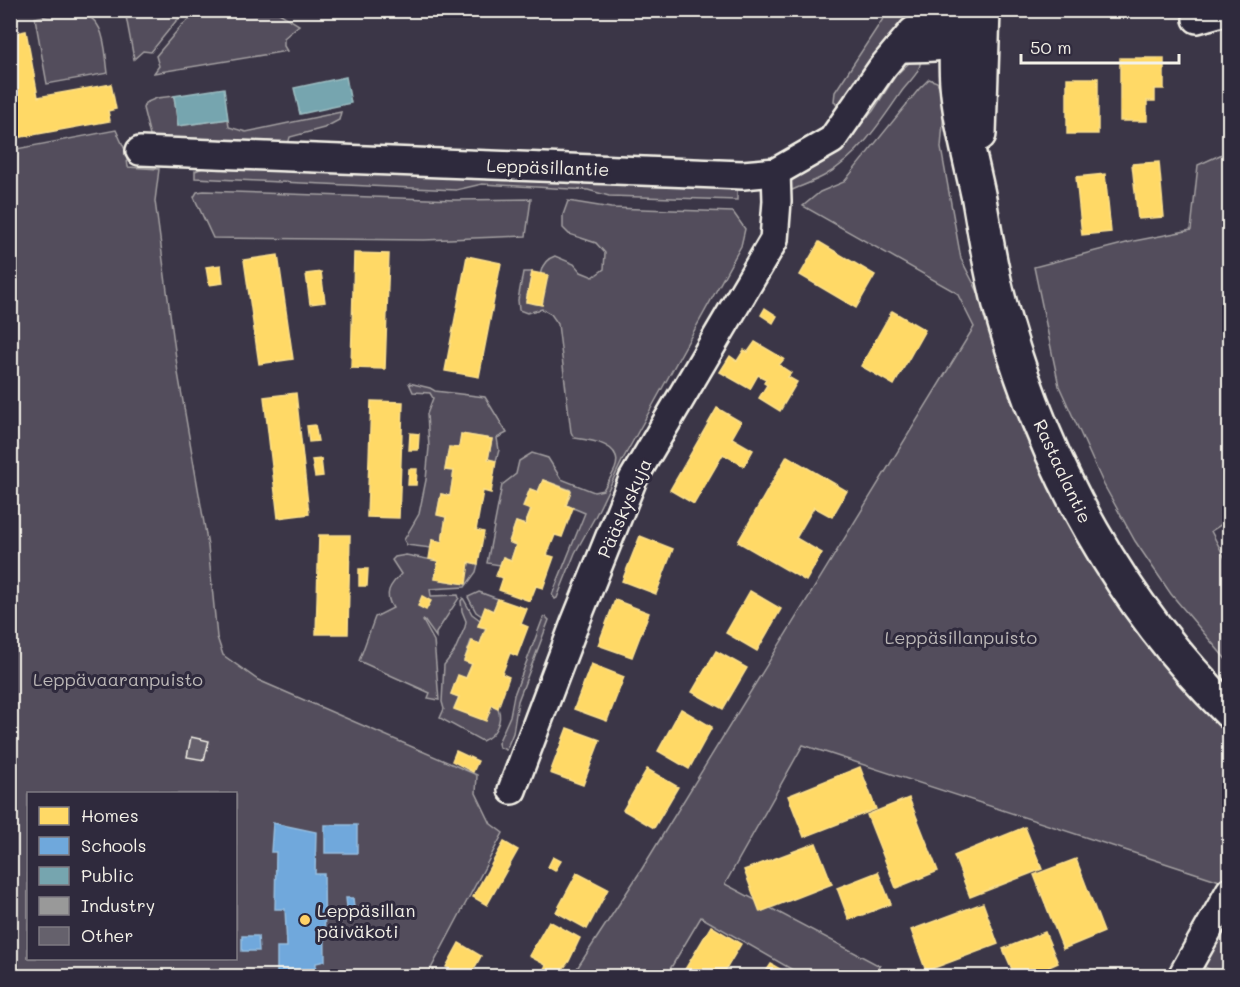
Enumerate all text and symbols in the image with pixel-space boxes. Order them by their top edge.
scale bar [1021,27,1178,65]
text: 50 m [1030,35,1072,59]
street label: Leppäsillantie [486,153,610,181]
street label: Rastaalantie [1028,415,1098,527]
street label: Pääskyskuja [591,454,657,562]
park label: Leppäsillanpuisto [885,625,1037,649]
park label: Leppävaaranpuisto [33,667,203,691]
legend [27,792,237,960]
text: Homes [81,803,139,827]
text: Schools [81,833,146,857]
text: Public [81,863,134,887]
text: Industry [81,893,155,917]
place label: Leppäsillan päiväkoti [317,898,416,943]
marker: Leppäsillan päiväkoti [298,913,312,927]
text: Other [81,923,134,947]

